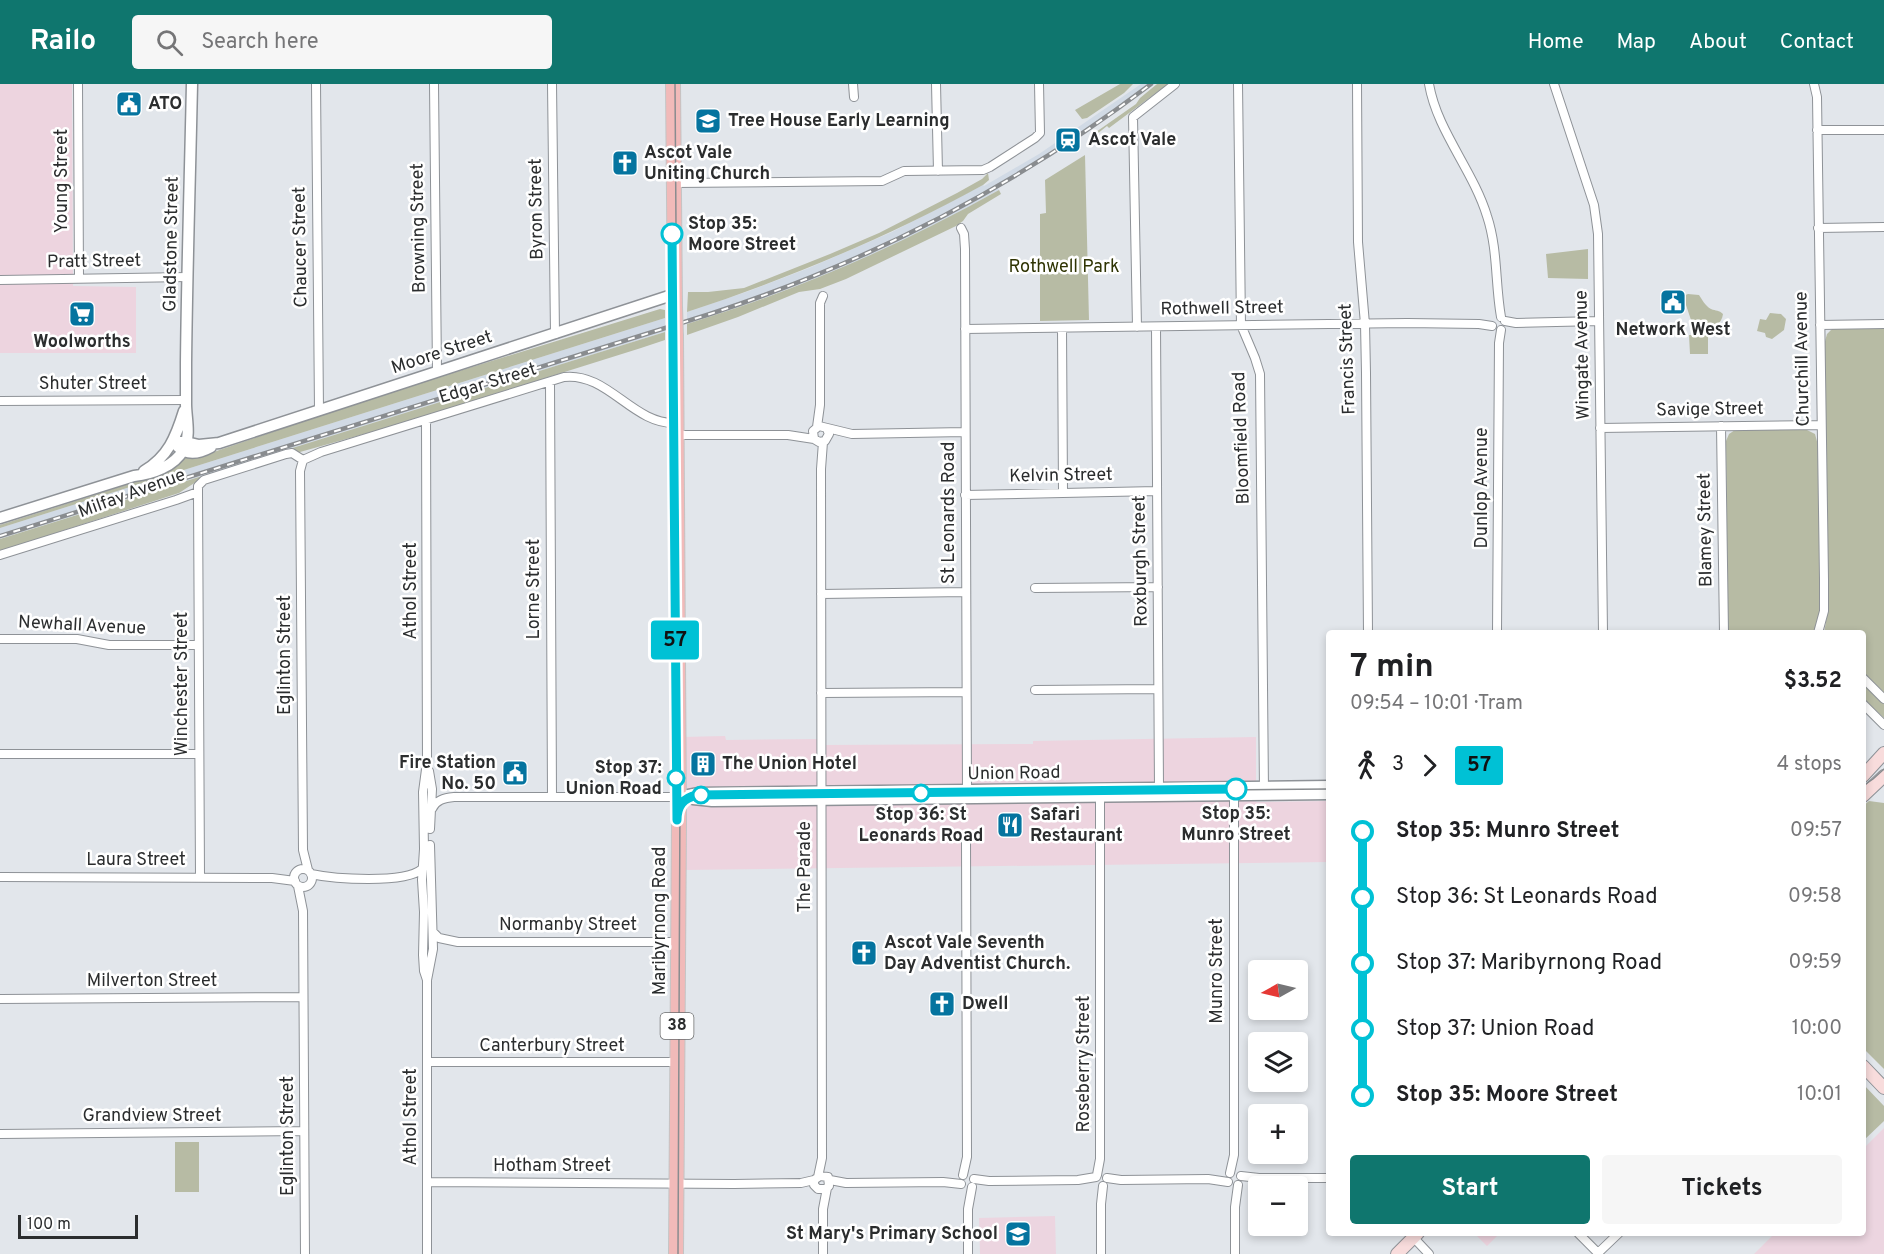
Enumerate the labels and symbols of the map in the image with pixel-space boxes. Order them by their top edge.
public building icon: ATO [114,89,144,119]
place label: ATO [148,93,182,116]
school or university icon: Tree House Early Learning [693,106,723,136]
place label: Tree House Early Learning [728,110,950,133]
station icon: Ascot Vale [1053,125,1083,155]
street label: Young Street [51,129,74,233]
place label: Ascot Vale [1088,129,1176,152]
place label: Ascot Vale Uniting Church [644,142,770,186]
church icon: Ascot Vale Uniting Church [610,148,640,178]
street label: Byron Street [525,158,549,260]
street label: Browning Street [406,163,432,293]
street label: Gladstone Street [159,176,185,312]
street label: Chaucer Street [288,186,314,308]
place label: Stop 35: Moore Street [688,213,796,257]
marker: Stop 35: Moore Street [661,223,683,245]
street label: Pratt Street [47,250,141,274]
park label: Rothwell Park [1009,256,1119,279]
public building icon: Network West [1658,287,1688,317]
street label: Wingate Avenue [1570,290,1596,420]
street label: Churchill Avenue [1790,291,1816,427]
street label: Rothwell Street [1160,296,1284,322]
supermarket icon: Woolworths [67,299,97,329]
street label: Francis Street [1335,303,1361,415]
place label: Network West [1616,319,1730,342]
street label: Moore Street [389,326,495,380]
place label: Woolworths [33,331,131,354]
street label: Edgar Street [436,358,540,410]
street label: Bloomfield Road [1228,371,1256,505]
street label: Shuter Street [39,373,147,396]
street label: Savige Street [1656,398,1764,422]
street label: Dunlop Avenue [1471,427,1494,549]
street label: St Leonards Road [938,442,961,584]
street label: Milfay Avenue [75,464,189,524]
street label: Kelvin Street [1009,464,1113,488]
street label: Blamey Street [1694,473,1718,587]
street label: Roxburgh Street [1128,495,1154,627]
street label: Lorne Street [523,539,546,639]
street label: Athol Street [400,542,423,640]
street label: Eglinton Street [274,595,297,715]
street label: Newhall Avenue [18,611,146,641]
street label: Winchester Street [171,612,194,756]
line badge: 57 [648,620,702,660]
building icon: The Union Hotel [688,749,718,779]
place label: Fire Station No. 50 [399,752,496,796]
place label: The Union Hotel [722,753,857,776]
place label: Stop 37: Union Road [566,757,662,801]
public building icon: Fire Station No. 50 [500,758,530,788]
street label: Union Road [967,762,1061,786]
marker: Stop 37: Union Road [667,769,685,787]
marker: Stop 35: Munro Street [1225,778,1247,800]
marker: Stop 36: St Leonards Road [912,784,930,802]
unlabelled marker [692,786,710,804]
place label: Stop 35: Munro Street [1181,803,1291,847]
place label: Stop 36: St Leonards Road [859,804,983,848]
place label: Safari Restaurant [1030,804,1123,848]
restaurant icon: Safari Restaurant [995,810,1025,840]
street label: The Parade [794,821,817,913]
street label: Maribyrnong Road [649,847,672,995]
street label: Laura Street [86,849,186,872]
street label: Normanby Street [499,914,637,937]
street label: Munro Street [1206,918,1229,1024]
place label: Ascot Vale Seventh Day Adventist Church. [884,932,1070,976]
church icon: Ascot Vale Seventh Day Adventist Church. [849,938,879,968]
north arrow [1248,960,1308,1020]
street label: Milverton Street [87,970,217,993]
church icon: Dwell [927,989,957,1019]
place label: Dwell [962,993,1008,1016]
street label: Roseberry Street [1073,996,1096,1132]
road number: 38 [660,1013,694,1039]
street label: Canterbury Street [479,1035,625,1058]
street label: Athol Street [400,1068,423,1166]
street label: Eglinton Street [277,1076,300,1196]
street label: Grandview Street [82,1105,222,1128]
street label: Hotham Street [493,1155,611,1178]
scale bar [18,1212,138,1240]
school or university icon: St Mary's Primary School [1003,1219,1033,1249]
place label: St Mary's Primary School [786,1223,998,1246]

